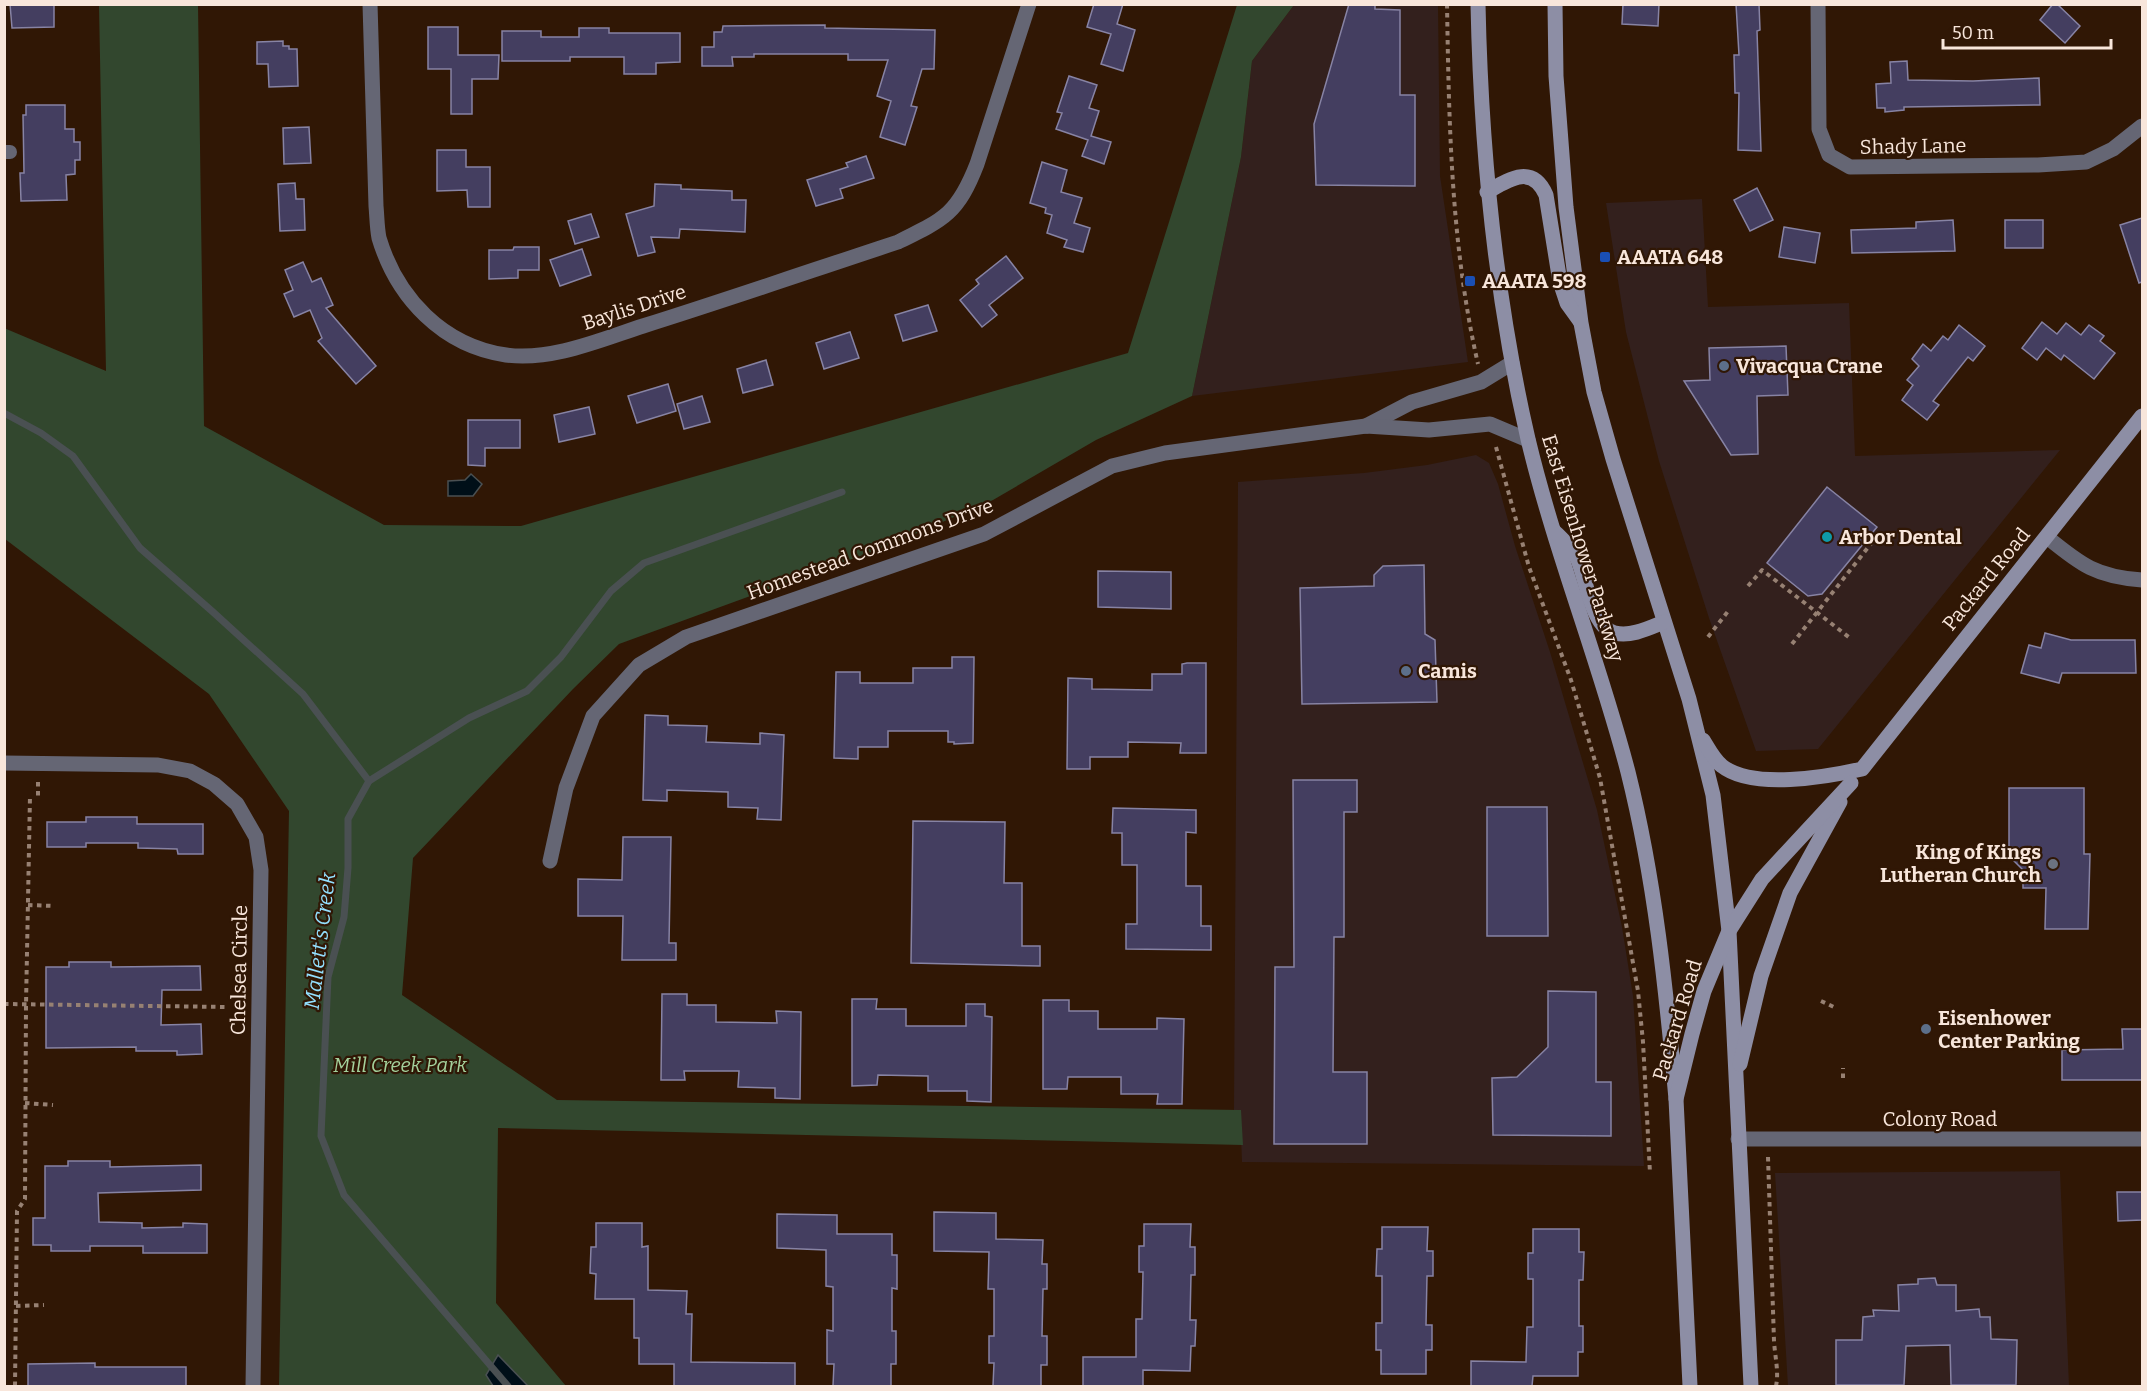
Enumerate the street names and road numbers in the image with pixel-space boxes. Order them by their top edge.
street label: Shady Lane [1859,133,1967,159]
street label: Baylis Drive [579,279,689,335]
street label: East Eisenhower Parkway [1537,431,1629,665]
street label: Homestead Commons Drive [744,493,996,605]
street label: Packard Road [1937,523,2035,635]
street label: Chelsea Circle [226,905,252,1035]
street label: Packard Road [1647,956,1707,1083]
street label: Colony Road [1883,1107,1998,1131]

